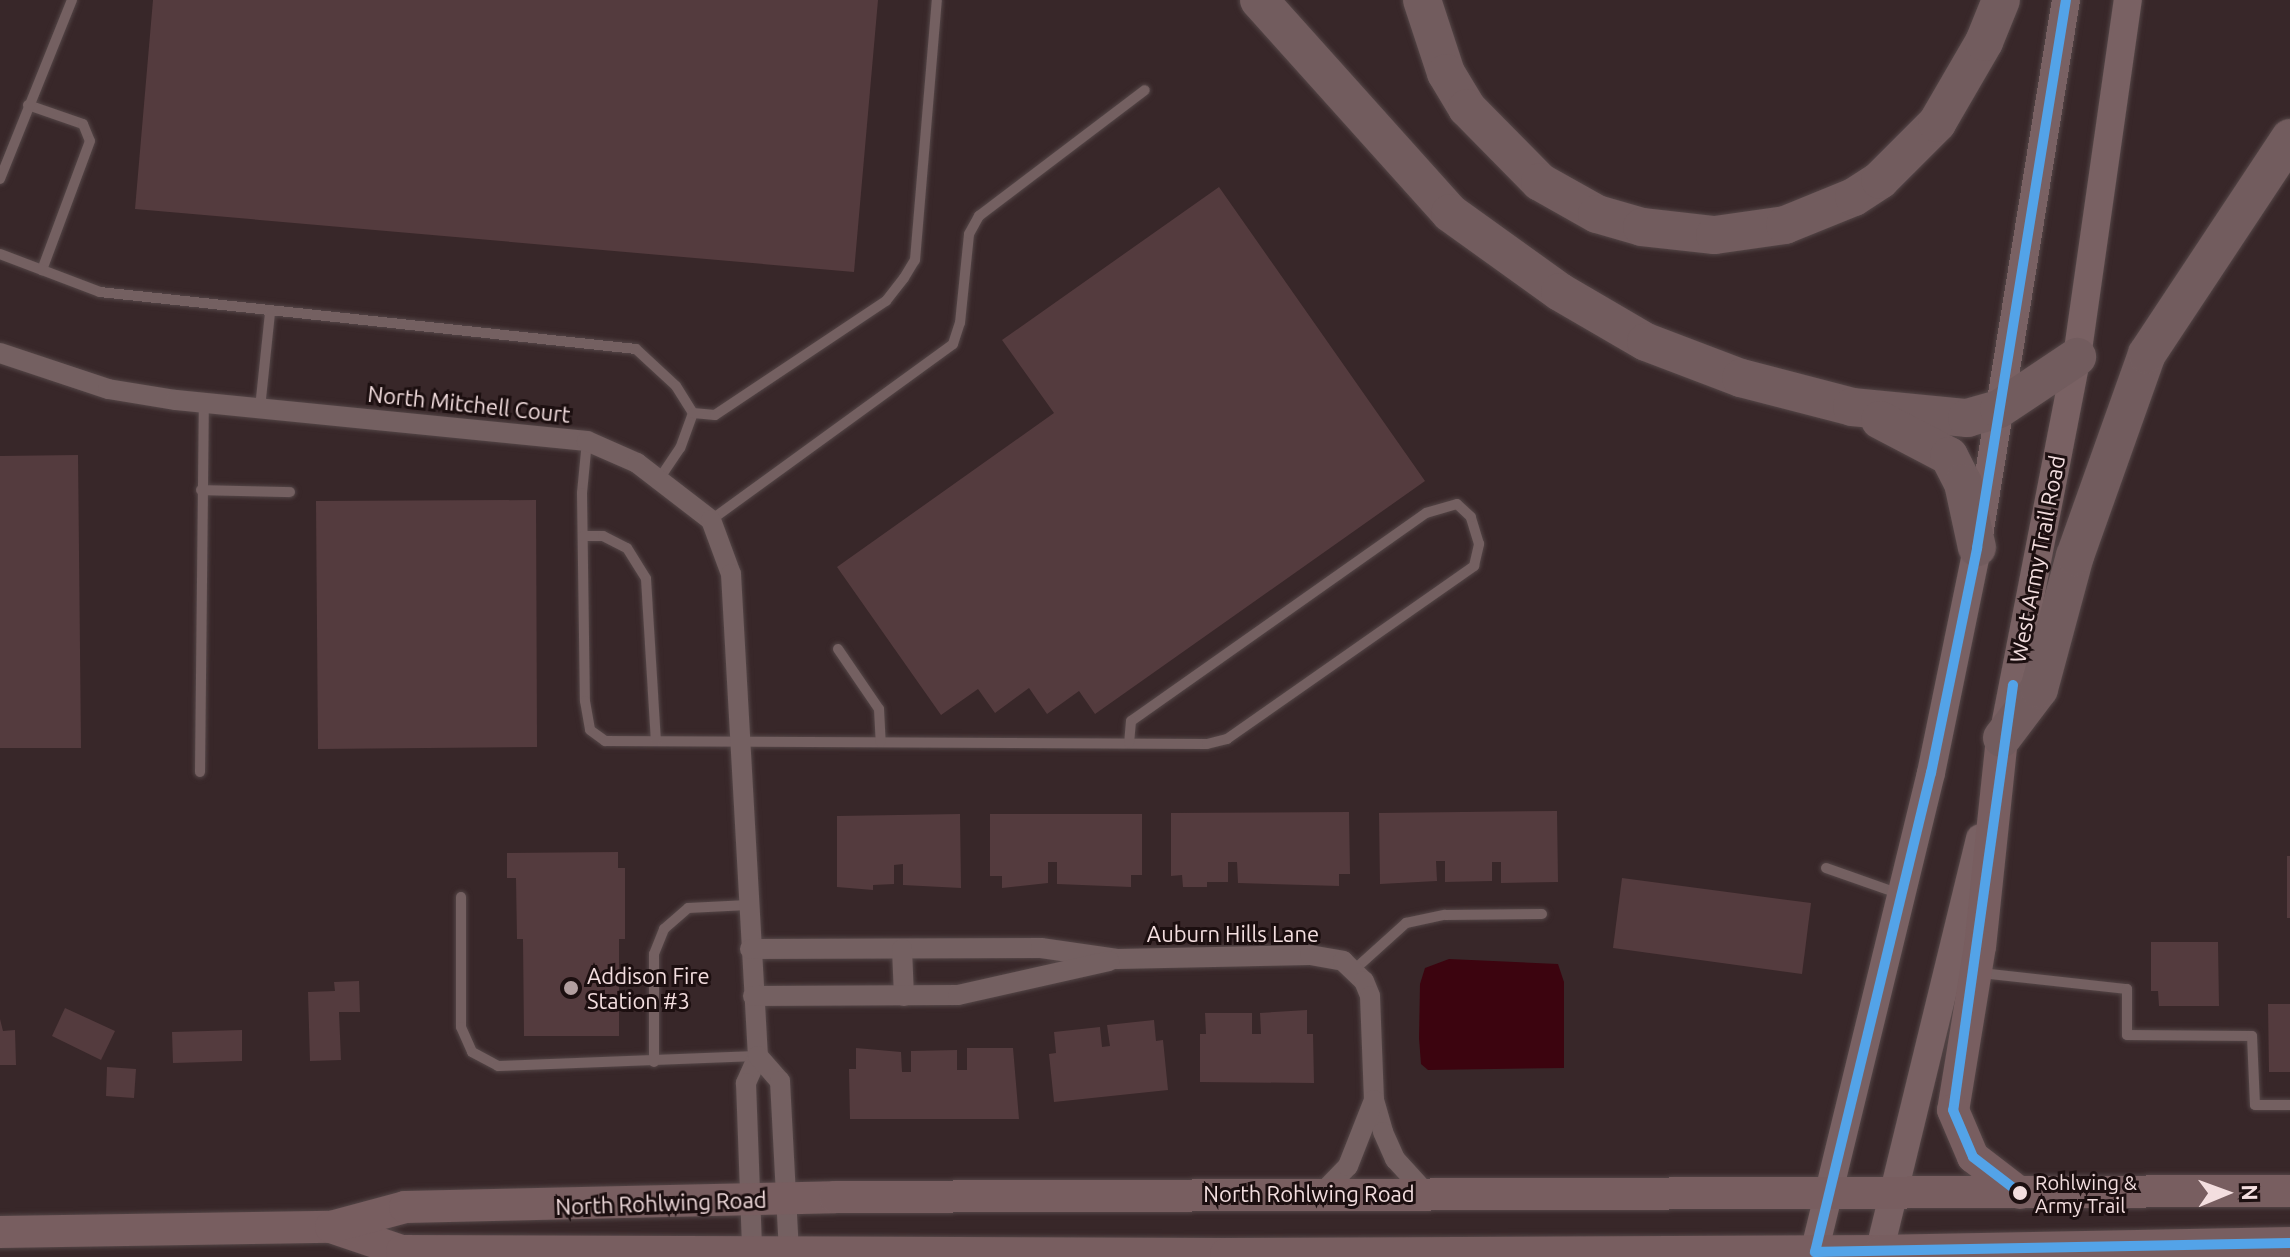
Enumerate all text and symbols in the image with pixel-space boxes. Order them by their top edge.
street label: North Mitchell Court [366,380,572,428]
street label: West Army Trail Road [2004,453,2070,665]
street label: Auburn Hills Lane [1147,921,1319,947]
place label: Addison Fire Station #3 [587,962,710,1014]
marker: Addison Fire Station #3 [562,979,580,997]
north arrow [2186,1153,2266,1233]
place label: Rohlwing & Army Trail [2035,1170,2137,1217]
street label: North Rohlwing Road [1203,1181,1415,1207]
text: N [2238,1184,2263,1201]
marker: Rohlwing & Army Trail [2012,1185,2028,1201]
street label: North Rohlwing Road [555,1186,767,1220]

